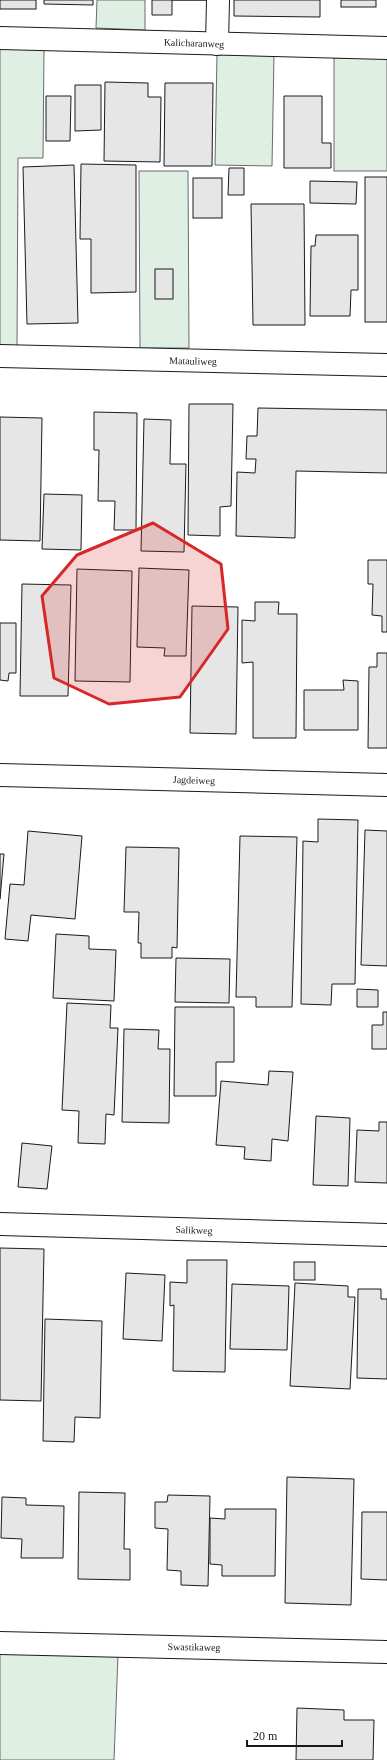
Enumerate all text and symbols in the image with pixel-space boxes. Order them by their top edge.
street label: Kalicharanweg [164,36,224,50]
street label: Matauliweg [169,355,217,367]
street label: Jagdeiweg [173,774,215,786]
street label: Salikweg [175,1224,213,1236]
street label: Swastikaweg [168,1641,220,1653]
scale bar [247,1722,342,1748]
text: 20 m [253,1729,278,1743]

